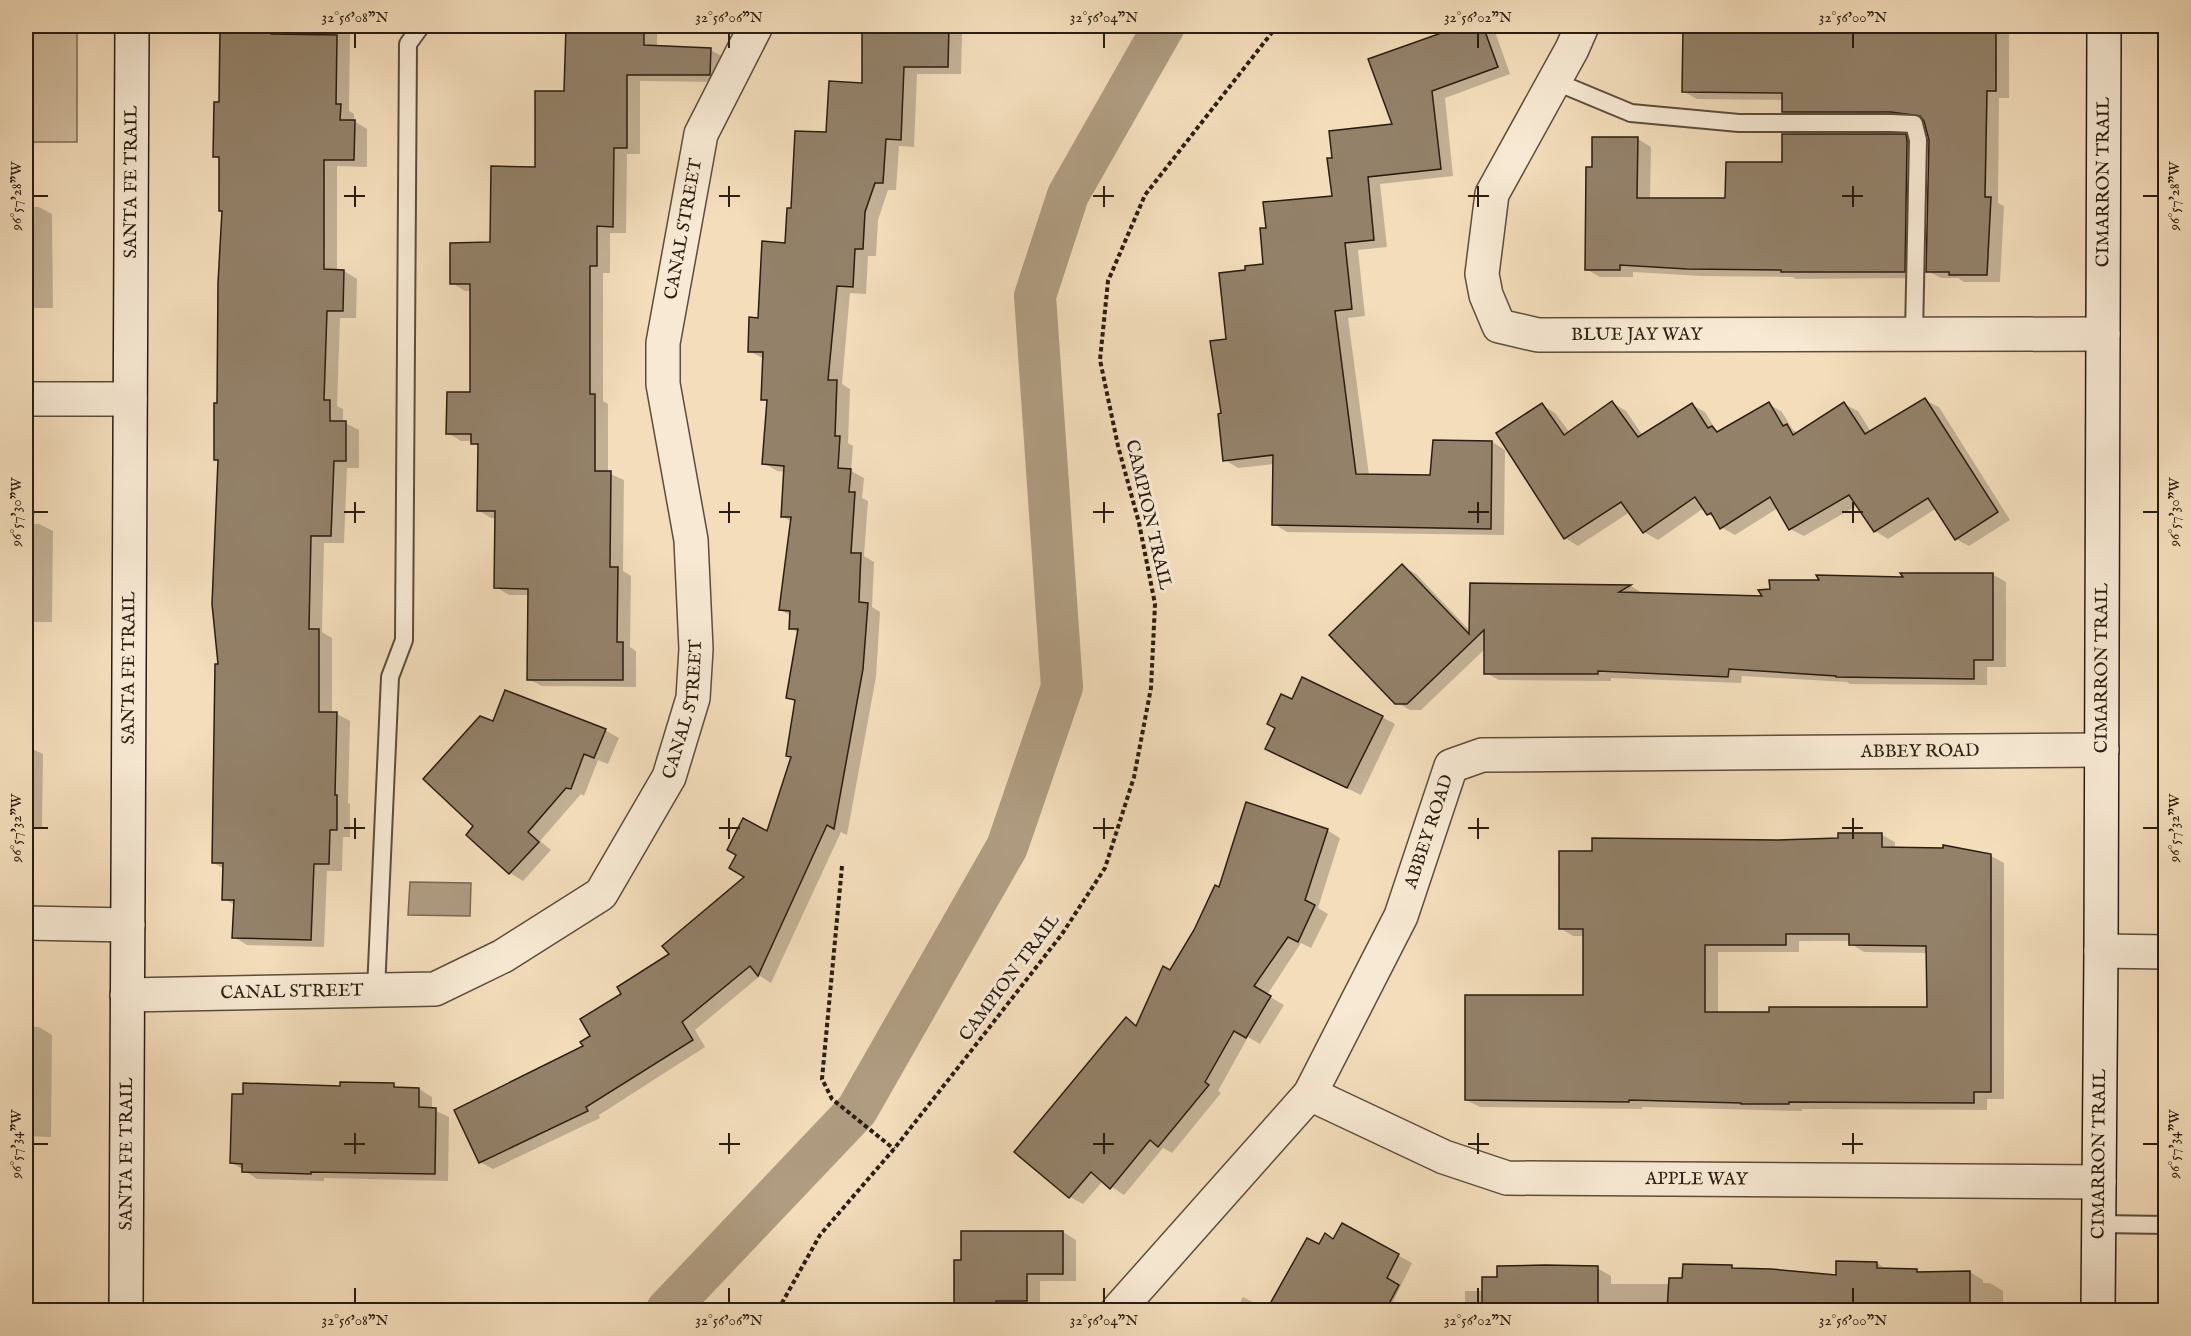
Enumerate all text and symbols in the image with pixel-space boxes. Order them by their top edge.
text: 32°56'08"N [322,8,388,27]
text: 32°56'06"N [695,8,763,27]
text: 32°56'04"N [1070,8,1138,27]
text: 32°56'02"N [1444,8,1512,27]
text: 32°56'00"N [1819,8,1887,27]
street label: CIMARRON TRAIL [2092,97,2115,267]
street label: SANTA FE TRAIL [119,105,143,259]
street label: CANAL STREET [660,157,708,302]
text: 96°57'28"W [7,161,26,231]
text: 96°57'28"W [2165,161,2184,231]
street label: BLUE JAY WAY [1571,323,1703,346]
street label: CAMPION TRAIL [1120,438,1177,593]
text: 96°57'30"W [7,477,26,547]
text: 96°57'30"W [2165,477,2184,547]
street label: CIMARRON TRAIL [2090,583,2114,753]
street label: SANTA FE TRAIL [117,591,141,745]
street label: CANAL STREET [658,639,708,782]
street label: ABBEY ROAD [1860,739,1980,763]
street label: ABBEY ROAD [1399,771,1459,892]
text: 96°57'32"W [7,793,26,863]
text: 96°57'32"W [2165,793,2184,863]
street label: CAMPION TRAIL [955,910,1065,1046]
street label: CANAL STREET [220,979,364,1005]
street label: CIMARRON TRAIL [2087,1069,2112,1239]
street label: SANTA FE TRAIL [115,1077,139,1231]
text: 96°57'34"W [7,1109,26,1179]
text: 96°57'34"W [2165,1109,2184,1179]
street label: APPLE WAY [1644,1167,1749,1191]
text: 32°56'08"N [322,1311,388,1330]
text: 32°56'06"N [695,1311,763,1330]
text: 32°56'04"N [1070,1311,1138,1330]
text: 32°56'02"N [1444,1311,1512,1330]
text: 32°56'00"N [1819,1311,1887,1330]

